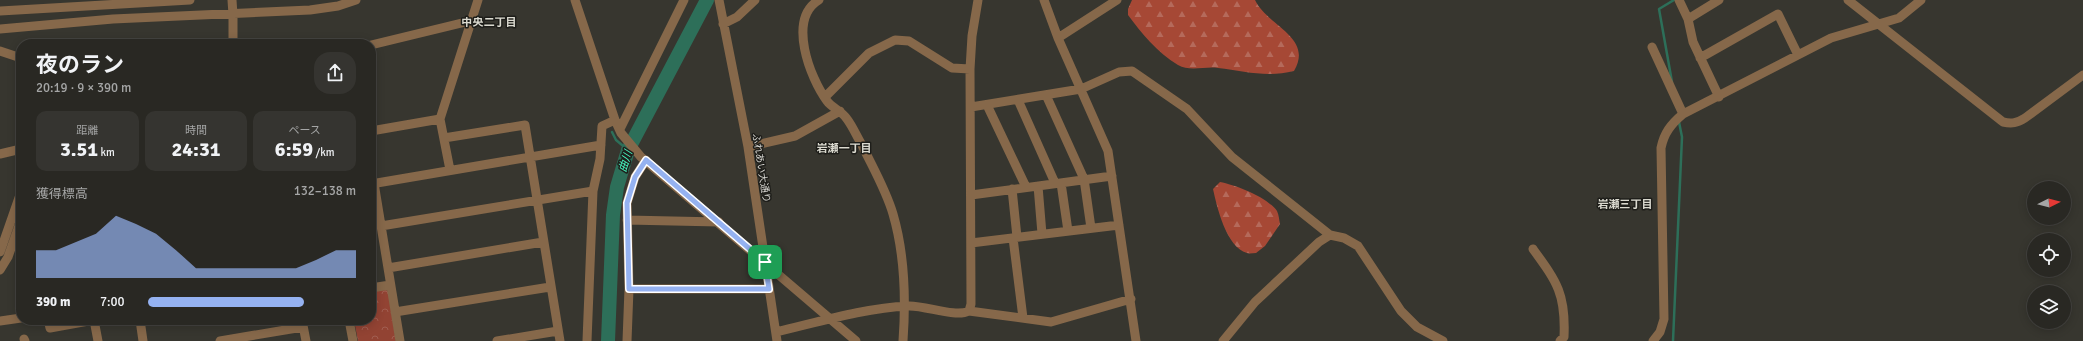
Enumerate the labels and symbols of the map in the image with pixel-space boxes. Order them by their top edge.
district label: 中央二丁目 [462,16,517,29]
street label: ふれあい大通り [750,133,772,204]
district label: 岩瀬一丁目 [817,142,872,155]
water label: 曲川 [616,148,635,174]
north arrow [2027,181,2071,225]
district label: 岩瀬三丁目 [1598,198,1653,211]
pin [748,245,782,279]

